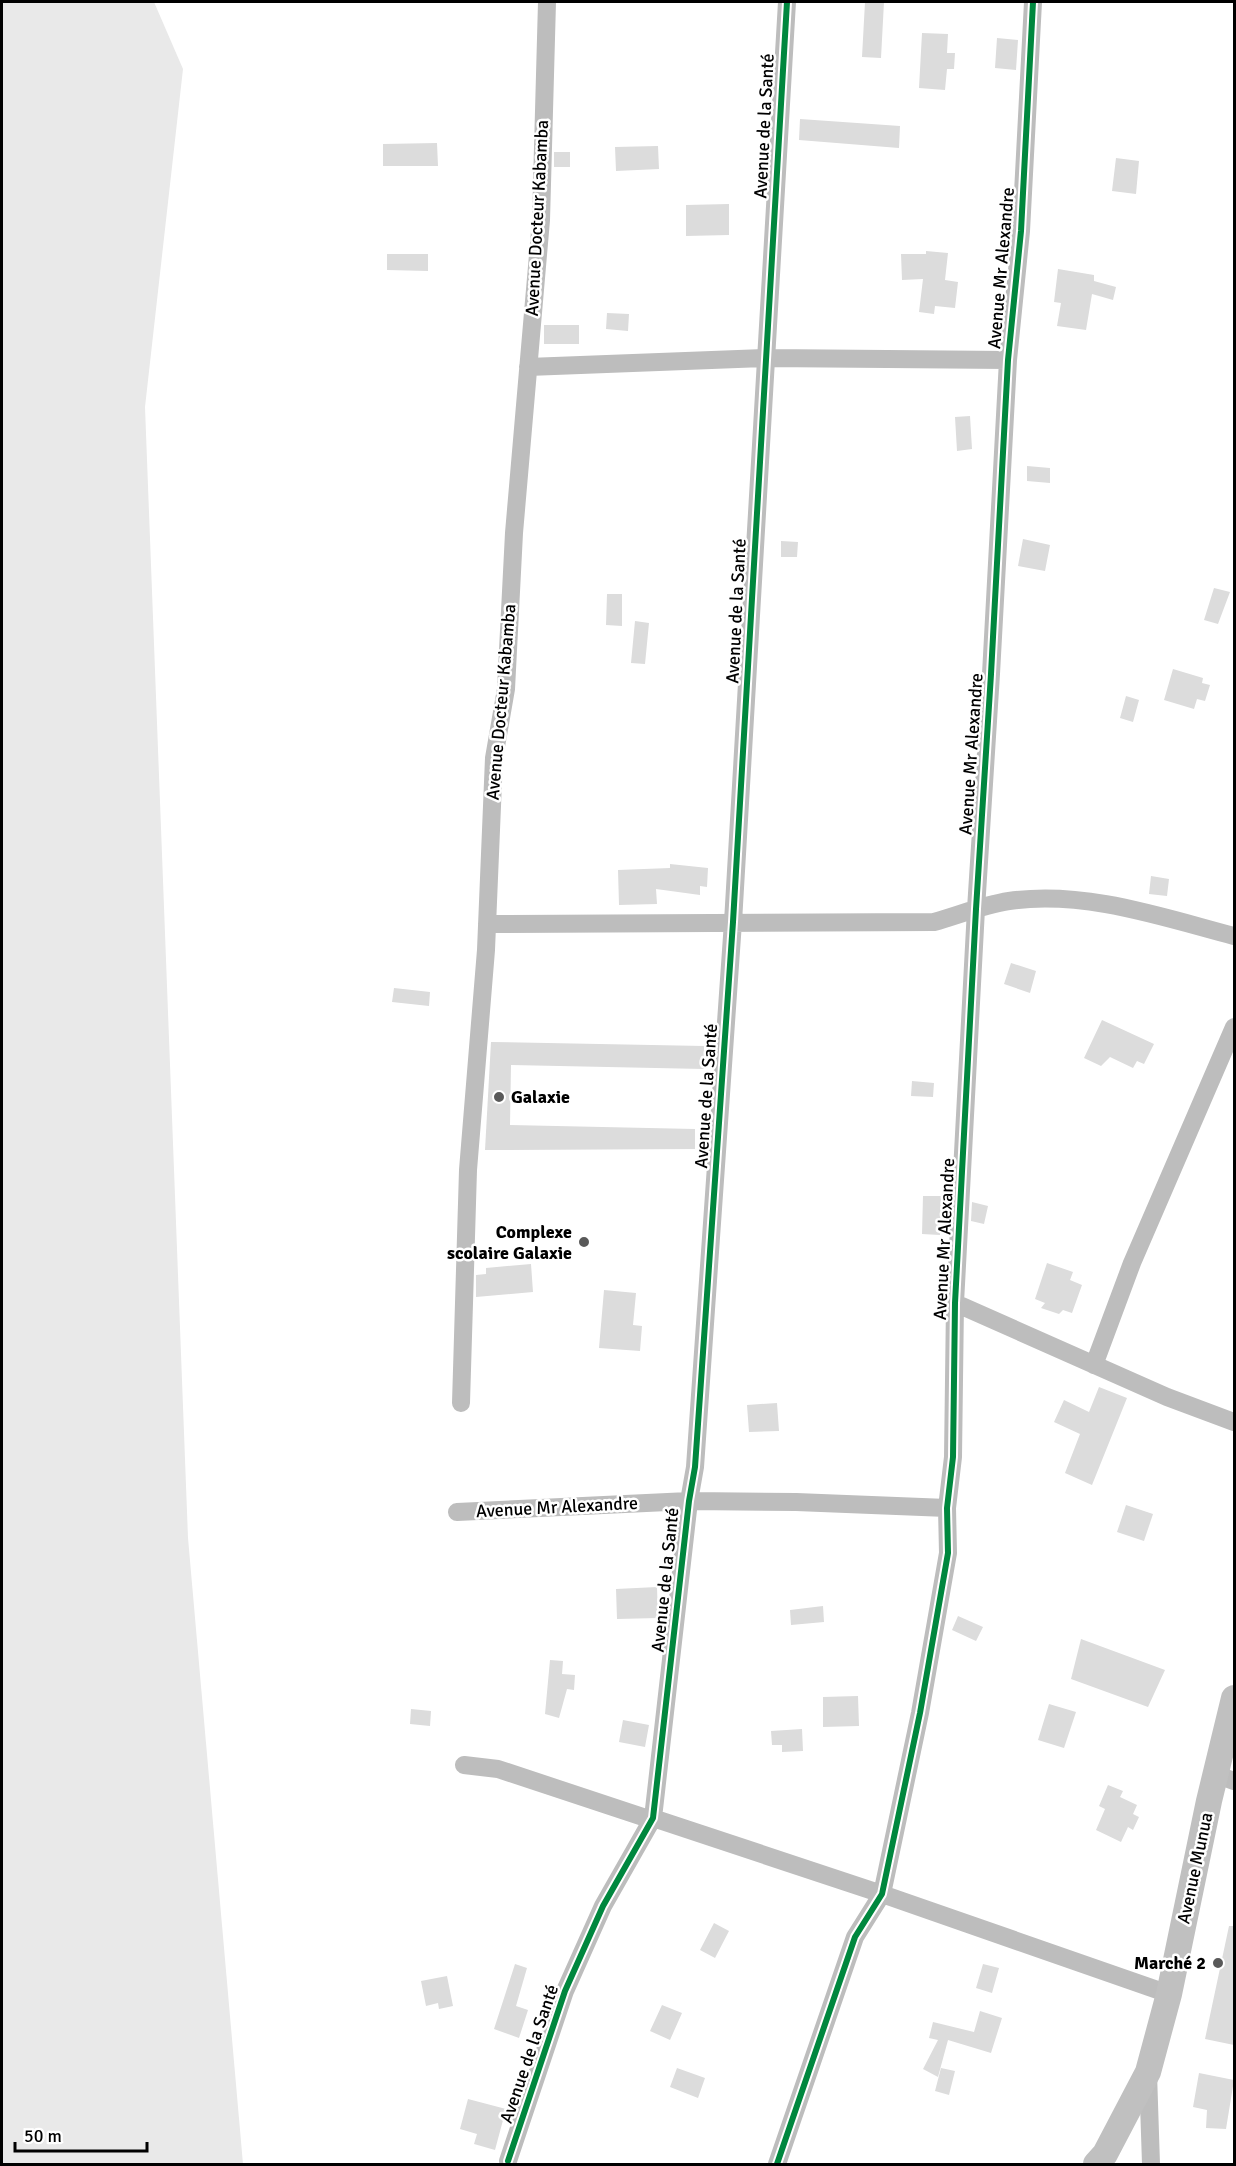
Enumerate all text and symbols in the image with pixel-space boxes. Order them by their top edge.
street label: Avenue de la Santé [749,53,779,199]
street label: Avenue Docteur Kabamba [521,119,553,317]
street label: Avenue Mr Alexandre [983,186,1019,350]
street label: Avenue de la Santé [721,538,751,684]
street label: Avenue Docteur Kabamba [481,603,521,801]
street label: Avenue Mr Alexandre [954,672,988,836]
street label: Avenue de la Santé [690,1023,722,1169]
place label: Galaxie [511,1086,570,1108]
marker: Galaxie [492,1090,506,1104]
street label: Avenue Mr Alexandre [929,1157,959,1321]
place label: Complexe scolaire Galaxie [447,1221,572,1264]
marker: Complexe scolaire Galaxie [577,1235,591,1249]
street label: Avenue Mr Alexandre [475,1492,639,1522]
street label: Avenue de la Santé [646,1507,684,1653]
street label: Avenue Munua [1172,1810,1218,1926]
place label: Marché 2 [1134,1952,1206,1974]
marker: Marché 2 [1211,1956,1225,1970]
street label: Avenue de la Santé [495,1982,563,2126]
scale bar [15,2115,147,2153]
text: 50 m [24,2125,62,2147]

